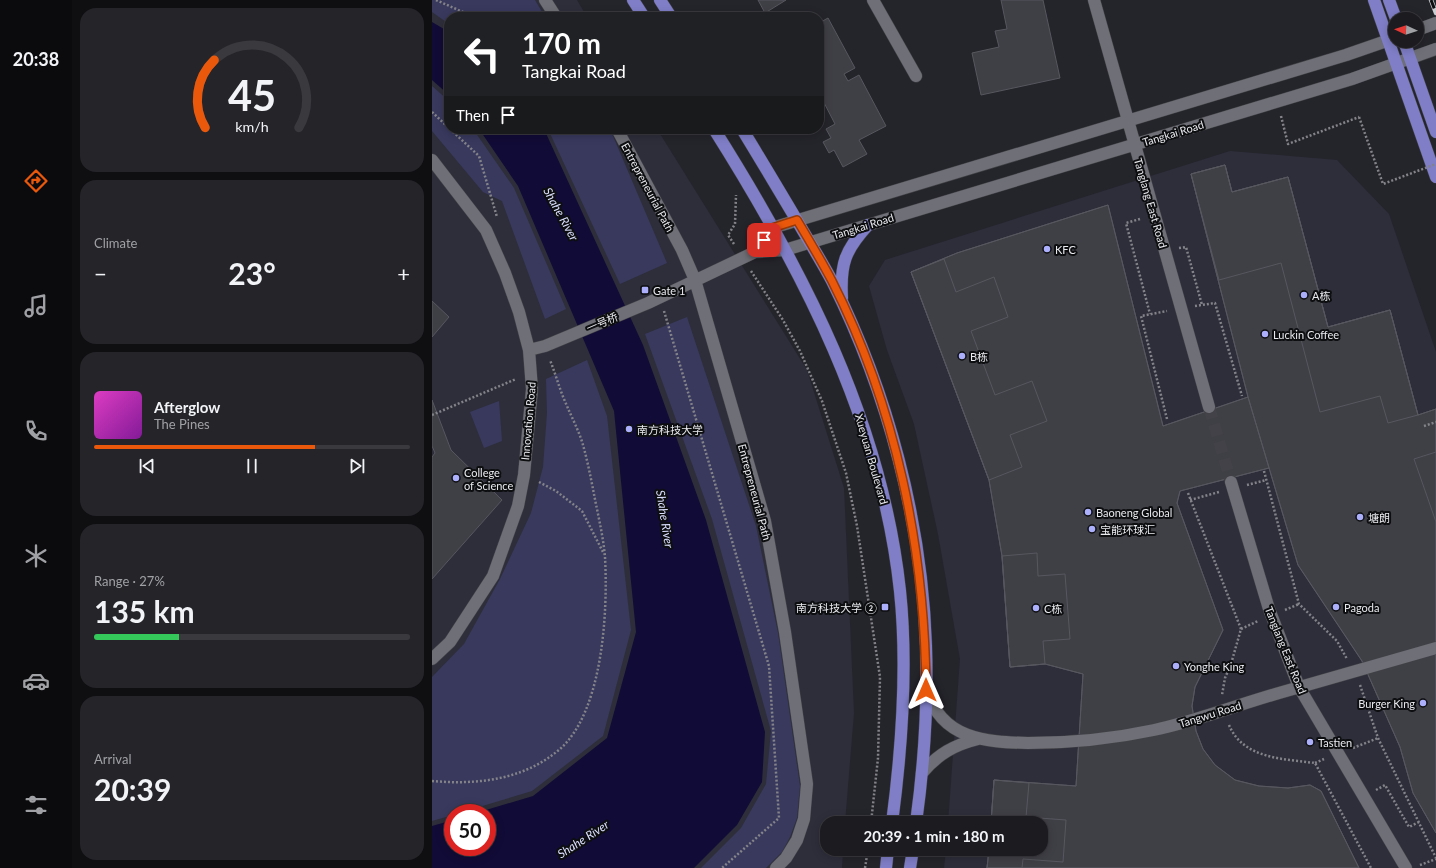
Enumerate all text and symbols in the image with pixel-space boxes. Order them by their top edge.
north arrow [1388,12,1424,48]
map controls [1388,12,1424,48]
text: 170 m [522,26,601,60]
icon: left [456,28,508,80]
text: 20:38 [13,48,59,70]
text: Tangkai Road [522,60,626,82]
text: 45 [228,70,276,120]
icon: arrive [497,104,519,126]
text: Then [456,106,489,124]
text: km/h [235,118,269,135]
street label: Tangkai Road [1141,118,1205,148]
street label: Entrepreneurial Path [619,140,677,234]
street label: Tanglang East Road [1132,157,1170,249]
icon: directions [22,167,50,195]
water label: Shahe River [540,185,582,244]
street label: Tangkai Road [831,211,895,241]
pin [747,223,781,257]
icon: arrive [753,229,775,251]
text: Climate [94,235,137,251]
place label: KFC [1055,243,1076,256]
marker: KFC [1042,244,1052,254]
text: 23° [228,255,276,291]
text: − [94,260,107,287]
text: + [397,260,410,287]
place label: Gate 1 [653,284,685,297]
marker: Gate 1 [640,285,650,295]
place label: A栋 [1312,289,1330,302]
marker: A栋 [1299,290,1309,300]
icon: music [22,292,50,320]
street label: 一号桥 [584,310,620,334]
place label: Luckin Coffee [1273,328,1339,341]
marker: Luckin Coffee [1260,329,1270,339]
place label: B栋 [970,350,988,363]
marker: B栋 [957,351,967,361]
street label: Innovation Road [518,381,538,461]
text: Afterglow [154,398,220,416]
street label: Xueyuan Boulevard [853,412,891,506]
text: The Pines [154,416,210,432]
icon: phone [22,417,50,445]
place label: 南方科技大学 [637,423,703,436]
marker: 南方科技大学 [624,424,634,434]
street label: Entrepreneurial Path [736,442,774,542]
icon: previous [136,455,158,477]
icon: pause [241,455,263,477]
icon: next [346,455,368,477]
place label: College of Science [464,466,514,492]
marker: College of Science [451,473,461,483]
water label: Shahe River [653,489,677,550]
place label: Baoneng Global [1096,506,1172,519]
marker: Baoneng Global [1083,507,1093,517]
place label: 塘朗 [1368,511,1390,524]
marker: 塘朗 [1355,512,1365,522]
place label: 宝能环球汇 [1100,523,1155,536]
marker: 宝能环球汇 [1087,524,1097,534]
icon: climate [22,542,50,570]
text: Range · 27% [94,573,165,589]
text: 135 km [94,593,195,629]
place label: 南方科技大学 ② [796,601,877,614]
place label: Pagoda [1344,601,1379,614]
marker: 南方科技大学 ② [880,602,890,612]
place label: C栋 [1044,602,1062,615]
marker: Pagoda [1331,602,1341,612]
marker: C栋 [1031,603,1041,613]
street label: Tanglang East Road [1263,604,1309,696]
place label: Yonghe King [1184,660,1245,673]
marker: Yonghe King [1171,661,1181,671]
icon: car [22,667,50,695]
position arrow [905,669,947,711]
place label: Burger King [1358,697,1415,710]
street label: Tangwu Road [1177,698,1243,730]
marker: Burger King [1418,698,1428,708]
place label: Tastien [1318,736,1352,749]
marker: Tastien [1305,737,1315,747]
text: Arrival [94,751,131,767]
text: 20:39 [94,771,171,807]
icon: filters [22,791,50,819]
speed limit sign: 50 [444,804,496,856]
water label: Shahe River [554,816,612,861]
text: 20:39 · 1 min · 180 m [864,827,1004,845]

